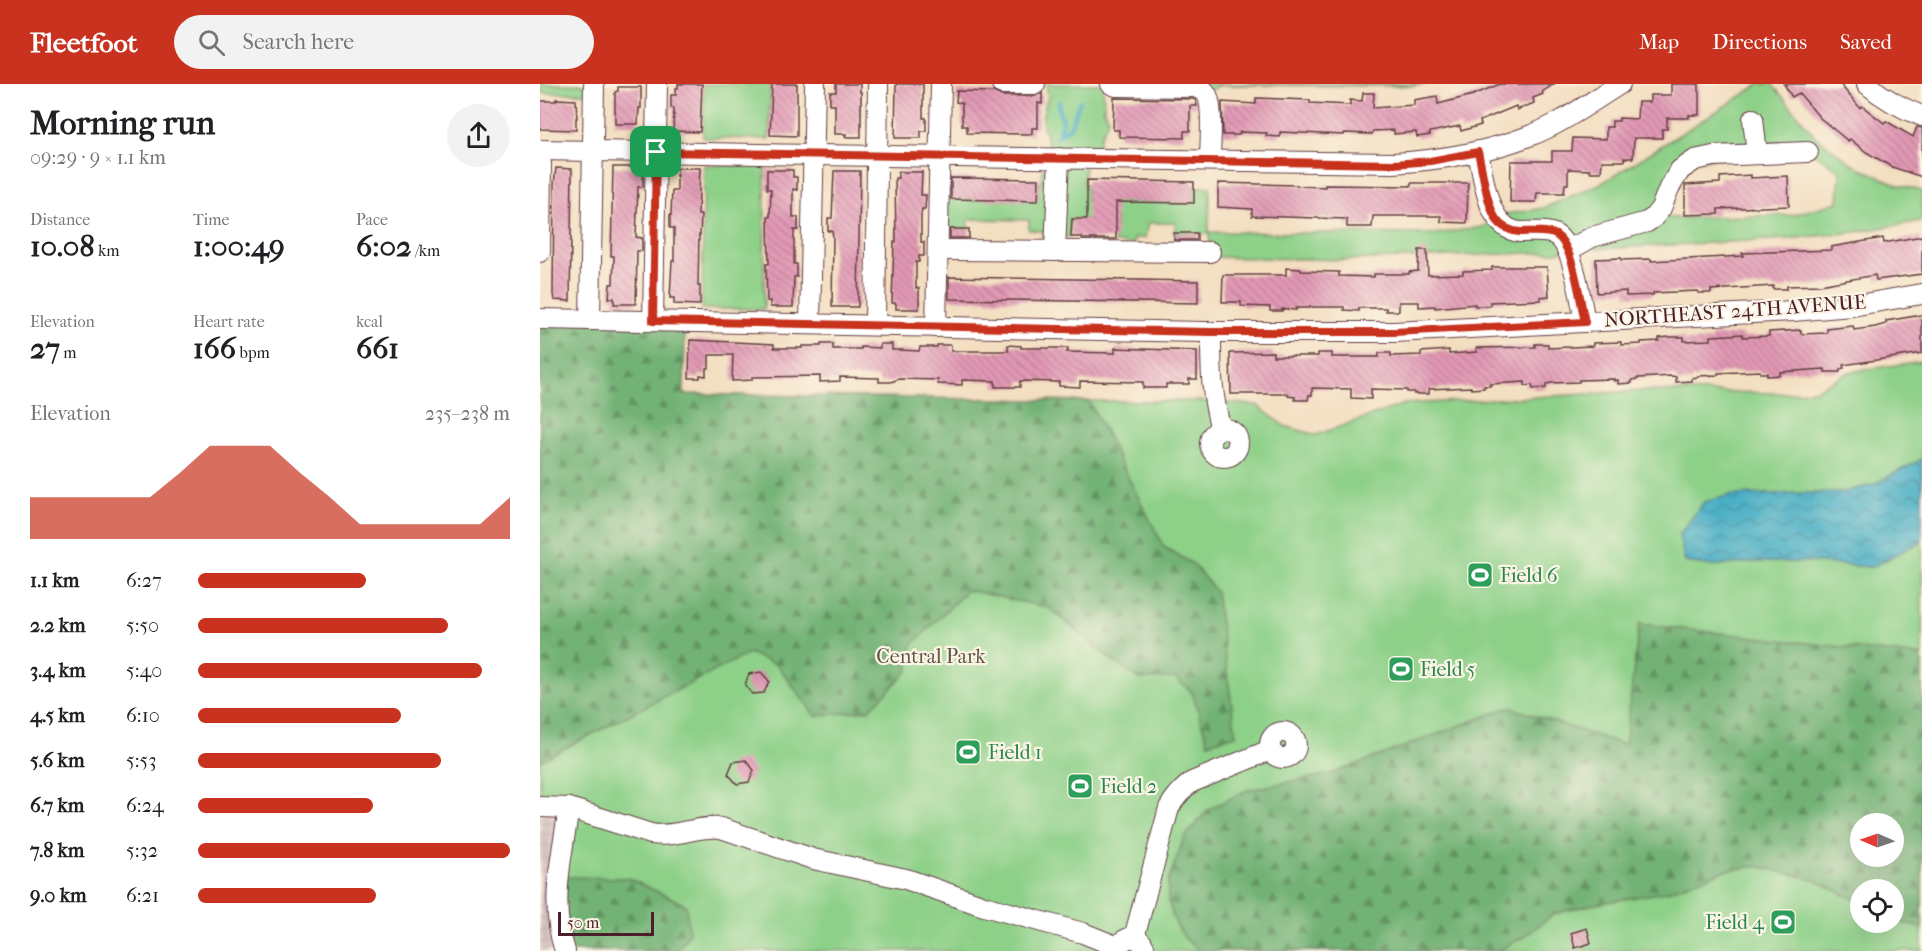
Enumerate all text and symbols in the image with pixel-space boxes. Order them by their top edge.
search box [174,15,594,69]
text: Fleetfoot [30,26,138,59]
icon: search [195,26,228,59]
text: Search here [243,29,354,55]
text: Map [1639,30,1679,54]
text: Directions [1712,30,1807,54]
text: Saved [1840,30,1892,54]
text: Morning run [30,104,215,143]
button: share [447,104,510,167]
pin [630,126,681,177]
icon: arrive [639,135,672,168]
text: 09:29 · 9 × 1.1 km [30,146,166,169]
text: Distance [30,210,90,229]
text: Time [193,210,229,229]
text: Pace [356,210,388,229]
text: 10.08 [30,229,94,264]
text: 1:00:49 [193,229,285,264]
text: 6:02 [356,229,412,264]
text: km [94,241,119,260]
text: /km [412,241,440,260]
street label: NORTHEAST 24TH AVENUE [1603,290,1867,332]
text: Elevation [30,312,95,331]
text: Heart rate [193,312,265,331]
text: kcal [356,312,383,331]
text: 27 [30,331,60,366]
text: 166 [193,331,236,366]
text: 661 [356,331,399,366]
text: m [60,343,77,362]
text: bpm [236,343,270,362]
text: Elevation [30,402,111,425]
text: 235–238 m [425,402,510,425]
sports icon: Field 6 [1465,560,1495,590]
place label: Field 6 [1500,564,1558,587]
text: 1.1 km [30,569,79,592]
text: 6:27 [126,569,162,592]
text: 2.2 km [30,614,86,637]
text: 5:50 [126,614,159,637]
park label: Central Park [876,645,986,668]
sports icon: Field 5 [1386,654,1416,684]
place label: Field 5 [1420,658,1476,681]
text: 3.4 km [30,659,86,682]
text: 5:40 [126,659,162,682]
text: 4.5 km [30,704,85,727]
text: 6:10 [126,704,160,727]
sports icon: Field 1 [953,737,983,767]
place label: Field 1 [988,741,1042,764]
text: 5.6 km [30,749,85,772]
text: 5:53 [126,749,156,772]
sports icon: Field 2 [1065,771,1095,801]
place label: Field 2 [1100,775,1157,798]
text: 6.7 km [30,794,84,817]
text: 6:24 [126,794,164,817]
north arrow [1850,813,1904,867]
map controls [1850,813,1904,933]
text: 7.8 km [30,839,84,862]
text: 5:32 [126,839,158,862]
button: locate [1850,879,1904,933]
text: 9.0 km [30,884,87,907]
text: 6:21 [126,884,159,907]
sports icon: Field 4 [1768,907,1798,937]
scale bar [558,909,654,936]
place label: Field 4 [1705,911,1765,934]
text: 50 m [567,913,599,932]

